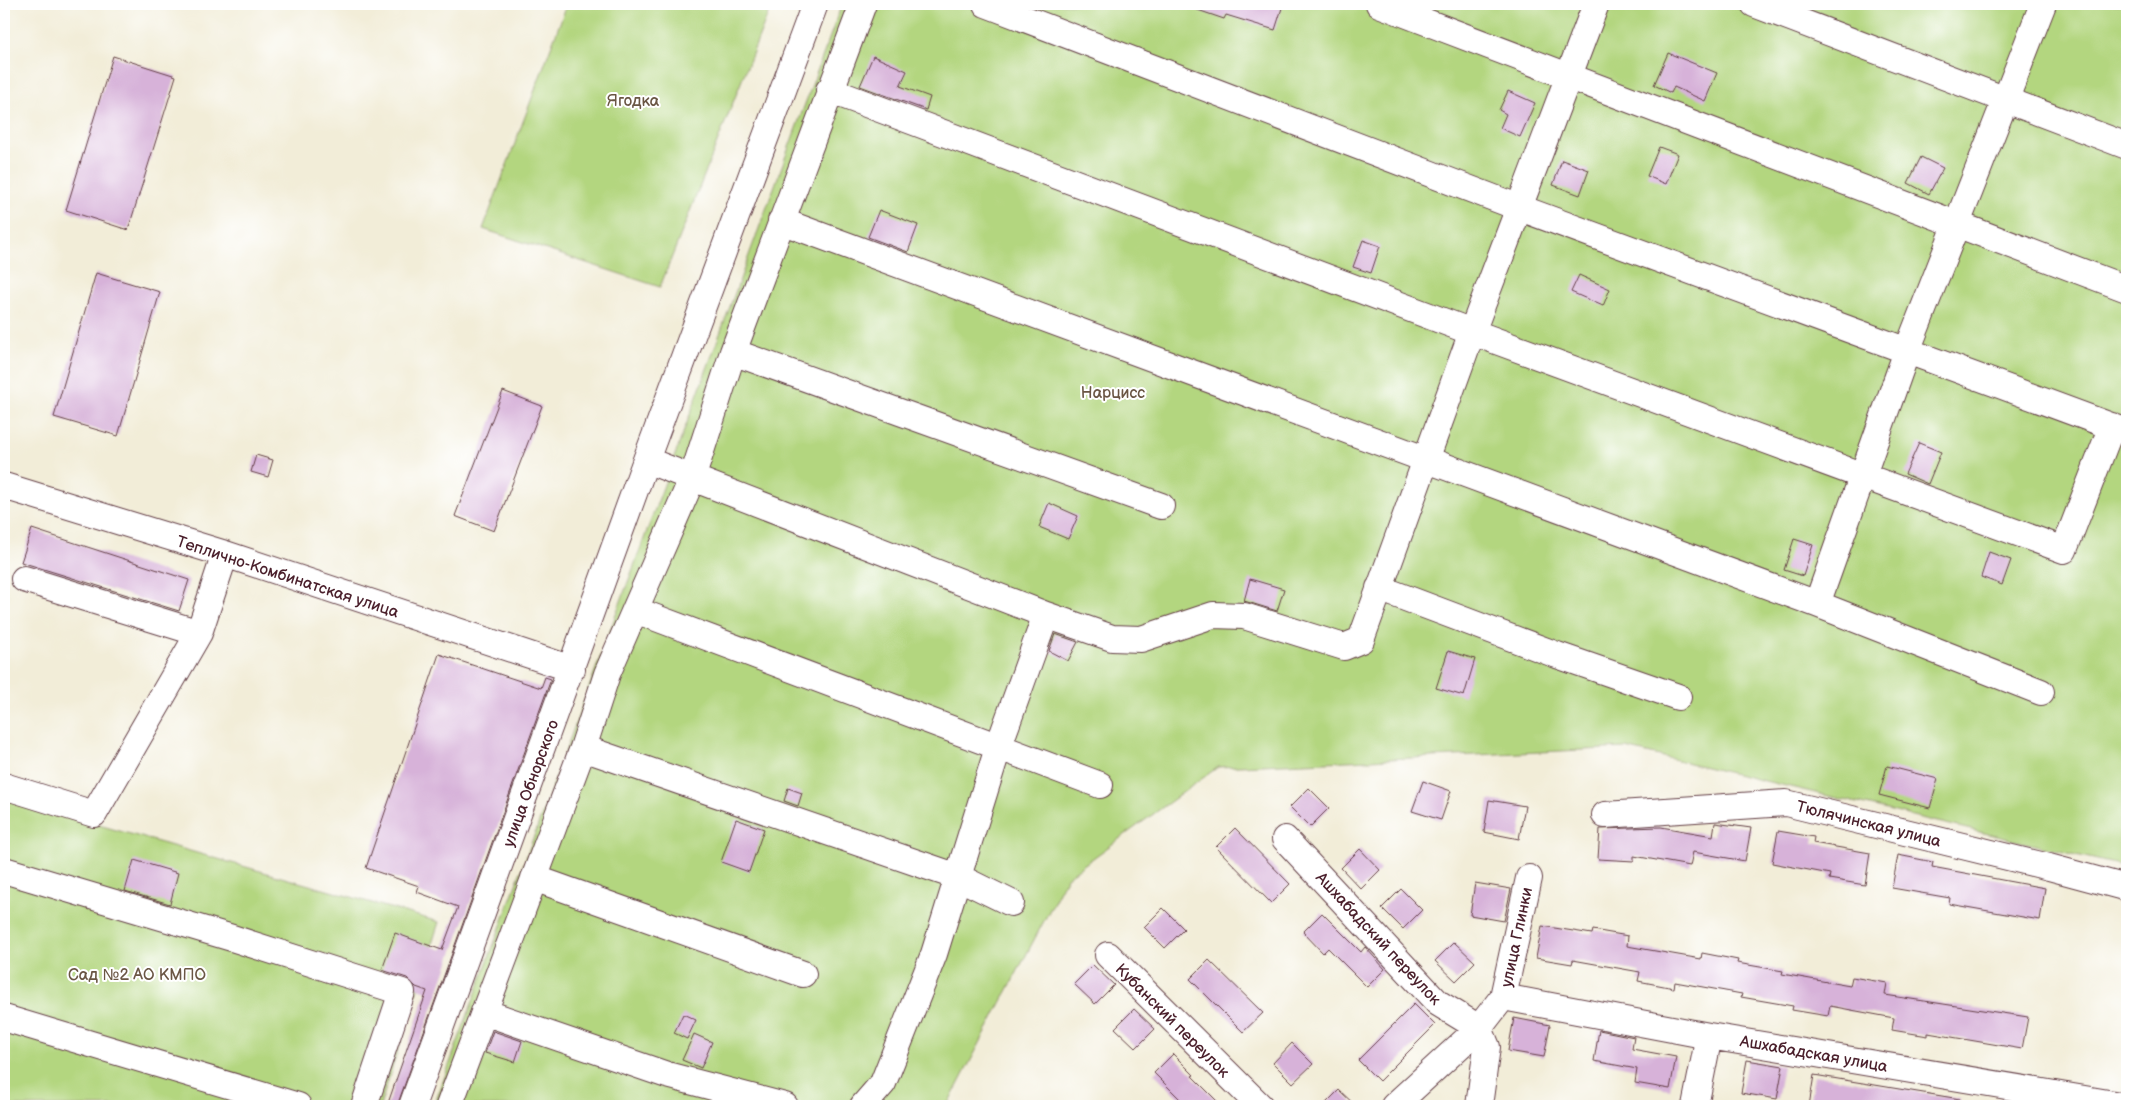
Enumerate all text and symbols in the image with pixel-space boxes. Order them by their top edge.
park label: Ягодка [607,92,660,111]
park label: Нарцисс [1081,384,1145,403]
street label: Теплично-Комбинатская улица [174,532,402,623]
street label: улица Обнорского [500,717,563,850]
street label: Тюлячинская улица [1794,797,1943,852]
street label: Ашхабадский переулок [1311,868,1445,1010]
street label: улица Глинки [1498,885,1537,989]
street label: Кубанский переулок [1111,960,1233,1082]
park label: Сад №2 АО КМПО [68,966,206,985]
street label: Ашхабадская улица [1737,1032,1890,1077]

